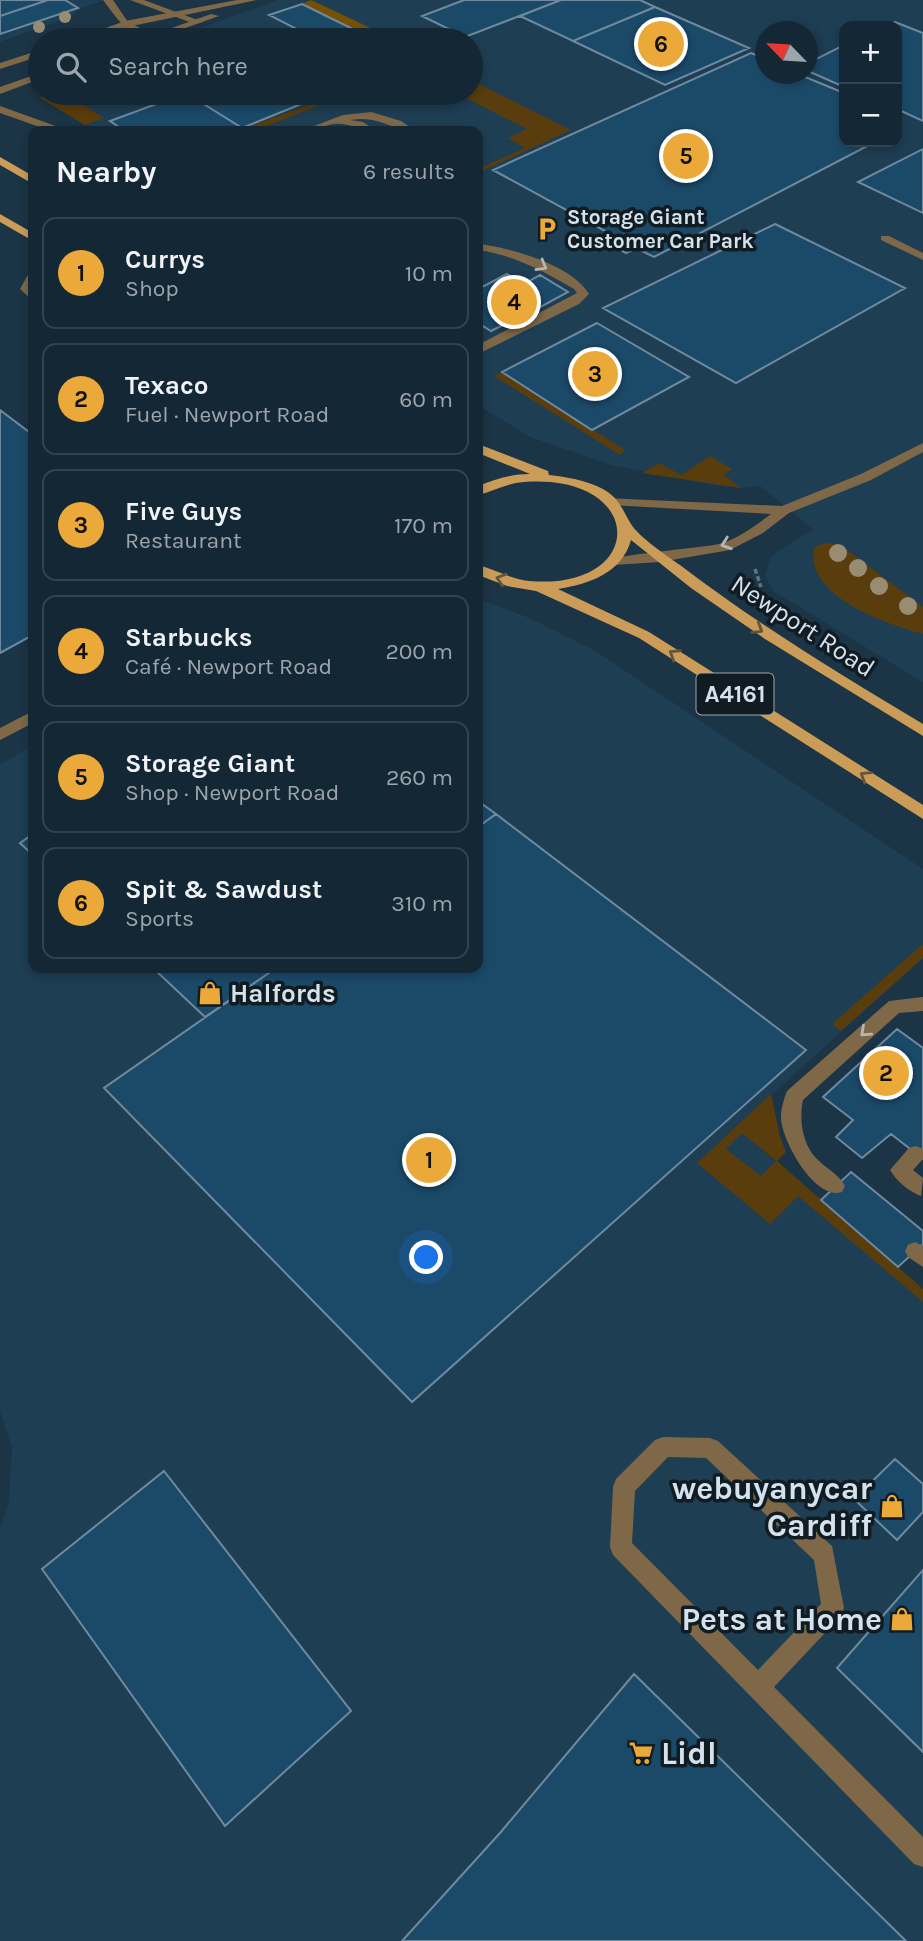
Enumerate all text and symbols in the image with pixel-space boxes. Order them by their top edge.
pin: 6 [638,18,684,70]
north arrow [755,21,818,84]
map controls [839,21,902,147]
button: + [839,21,902,84]
search box [28,28,483,105]
icon: search [52,48,90,86]
text: Search here [108,51,248,82]
button: − [839,84,902,147]
pin: 5 [663,130,709,182]
text: Nearby [56,154,156,190]
text: 6 results [363,158,455,185]
place label: Storage Giant Customer Car Park [567,205,754,253]
parking icon: Storage Giant Customer Car Park [533,215,561,243]
text: Currys [125,244,205,275]
one-way arrow [535,258,547,271]
text: 1 [77,260,85,287]
text: 10 m [405,260,453,287]
text: Shop [125,275,179,302]
pin: 4 [491,276,537,328]
pin: 3 [572,348,618,400]
text: Texaco [125,370,209,401]
text: 2 [74,386,88,413]
text: 60 m [399,386,453,413]
text: Fuel · Newport Road [125,401,329,428]
text: Five Guys [125,496,242,527]
text: 3 [74,512,88,539]
text: 170 m [394,512,453,539]
text: Restaurant [125,527,242,554]
one-way arrow [720,536,732,550]
street label: Newport Road [726,568,880,684]
one-way arrow [496,573,508,588]
one-way arrow [750,620,763,633]
text: Starbucks [125,622,252,653]
text: 4 [74,638,88,665]
text: 200 m [385,638,453,665]
one-way arrow [668,649,681,662]
text: Café · Newport Road [125,653,332,680]
road number: A4161 [696,674,774,714]
text: Storage Giant [125,748,295,779]
text: 5 [74,764,88,791]
text: 260 m [386,764,453,791]
one-way arrow [860,772,873,785]
text: Shop · Newport Road [125,779,339,806]
text: Spit & Sawdust [125,874,322,905]
text: 6 [74,890,88,917]
text: 310 m [391,890,453,917]
text: Sports [125,905,194,932]
place label: Halfords [230,978,336,1009]
shop icon: Halfords [196,979,224,1007]
one-way arrow [860,1024,873,1037]
pin: 2 [863,1047,909,1099]
pin: 1 [406,1134,452,1186]
your location [409,1240,443,1274]
place label: webuyanycar Cardiff [672,1470,872,1544]
shop icon: webuyanycar Cardiff [878,1492,906,1520]
place label: Pets at Home [681,1601,882,1638]
shop icon: Pets at Home [888,1605,916,1633]
place label: Lidl [661,1735,717,1772]
supermarket icon: Lidl [627,1739,655,1767]

